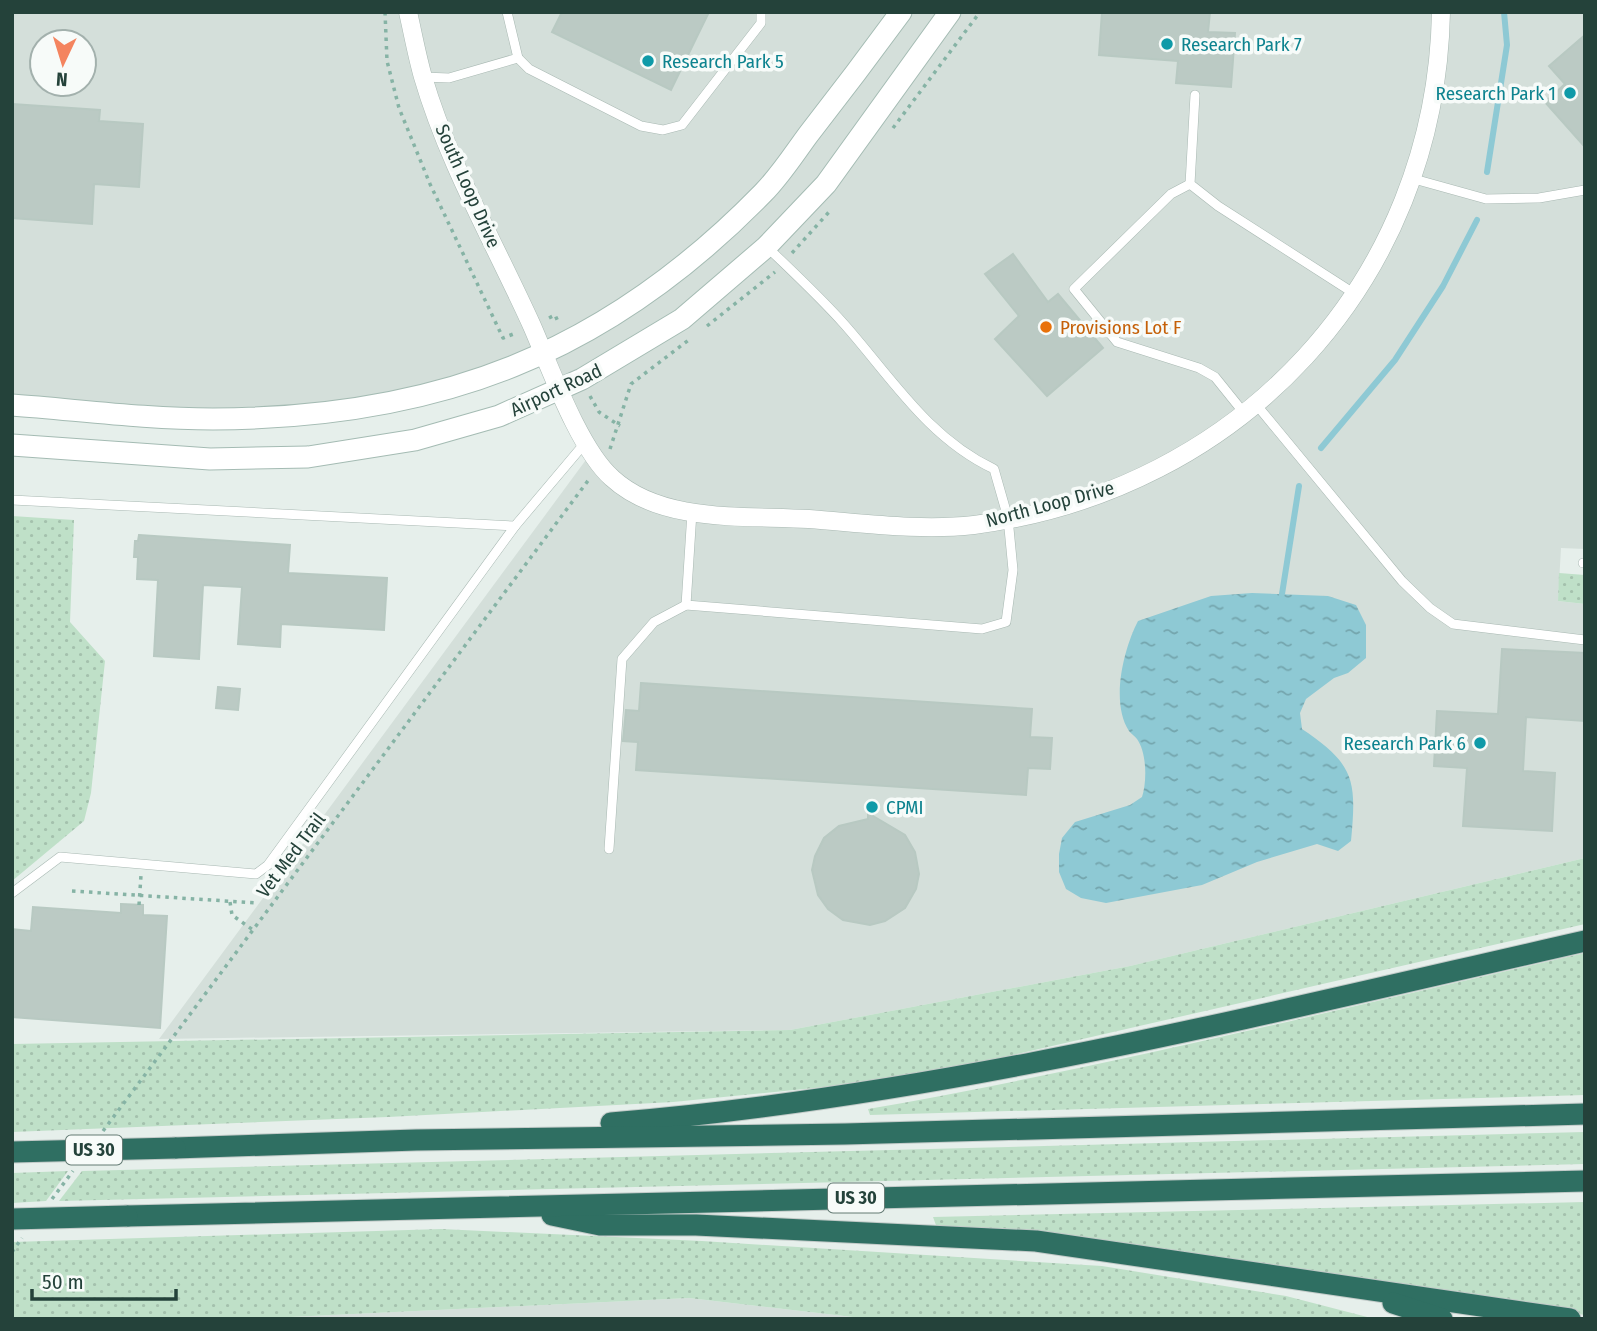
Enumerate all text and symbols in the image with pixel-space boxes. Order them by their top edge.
north arrow [28,28,98,98]
place label: Research Park 7 [1181,33,1302,56]
marker: Research Park 7 [1159,36,1175,52]
place label: Research Park 5 [662,50,784,73]
marker: Research Park 5 [640,53,656,69]
text: N [55,68,68,91]
place label: Research Park 1 [1436,82,1556,105]
marker: Research Park 1 [1562,85,1578,101]
street label: South Loop Drive [430,121,506,251]
place label: Provisions Lot F [1060,316,1181,339]
marker: Provisions Lot F [1038,319,1054,335]
street label: Airport Road [507,359,605,421]
street label: North Loop Drive [983,476,1117,532]
place label: Research Park 6 [1344,732,1466,755]
marker: Research Park 6 [1472,735,1488,751]
place label: CPMI [886,796,924,819]
marker: CPMI [864,799,880,815]
street label: Vet Med Trail [252,808,330,902]
road number: US 30 [66,1135,122,1164]
road number: US 30 [828,1184,884,1212]
scale bar [32,1258,175,1302]
text: 50 m [42,1269,84,1295]

